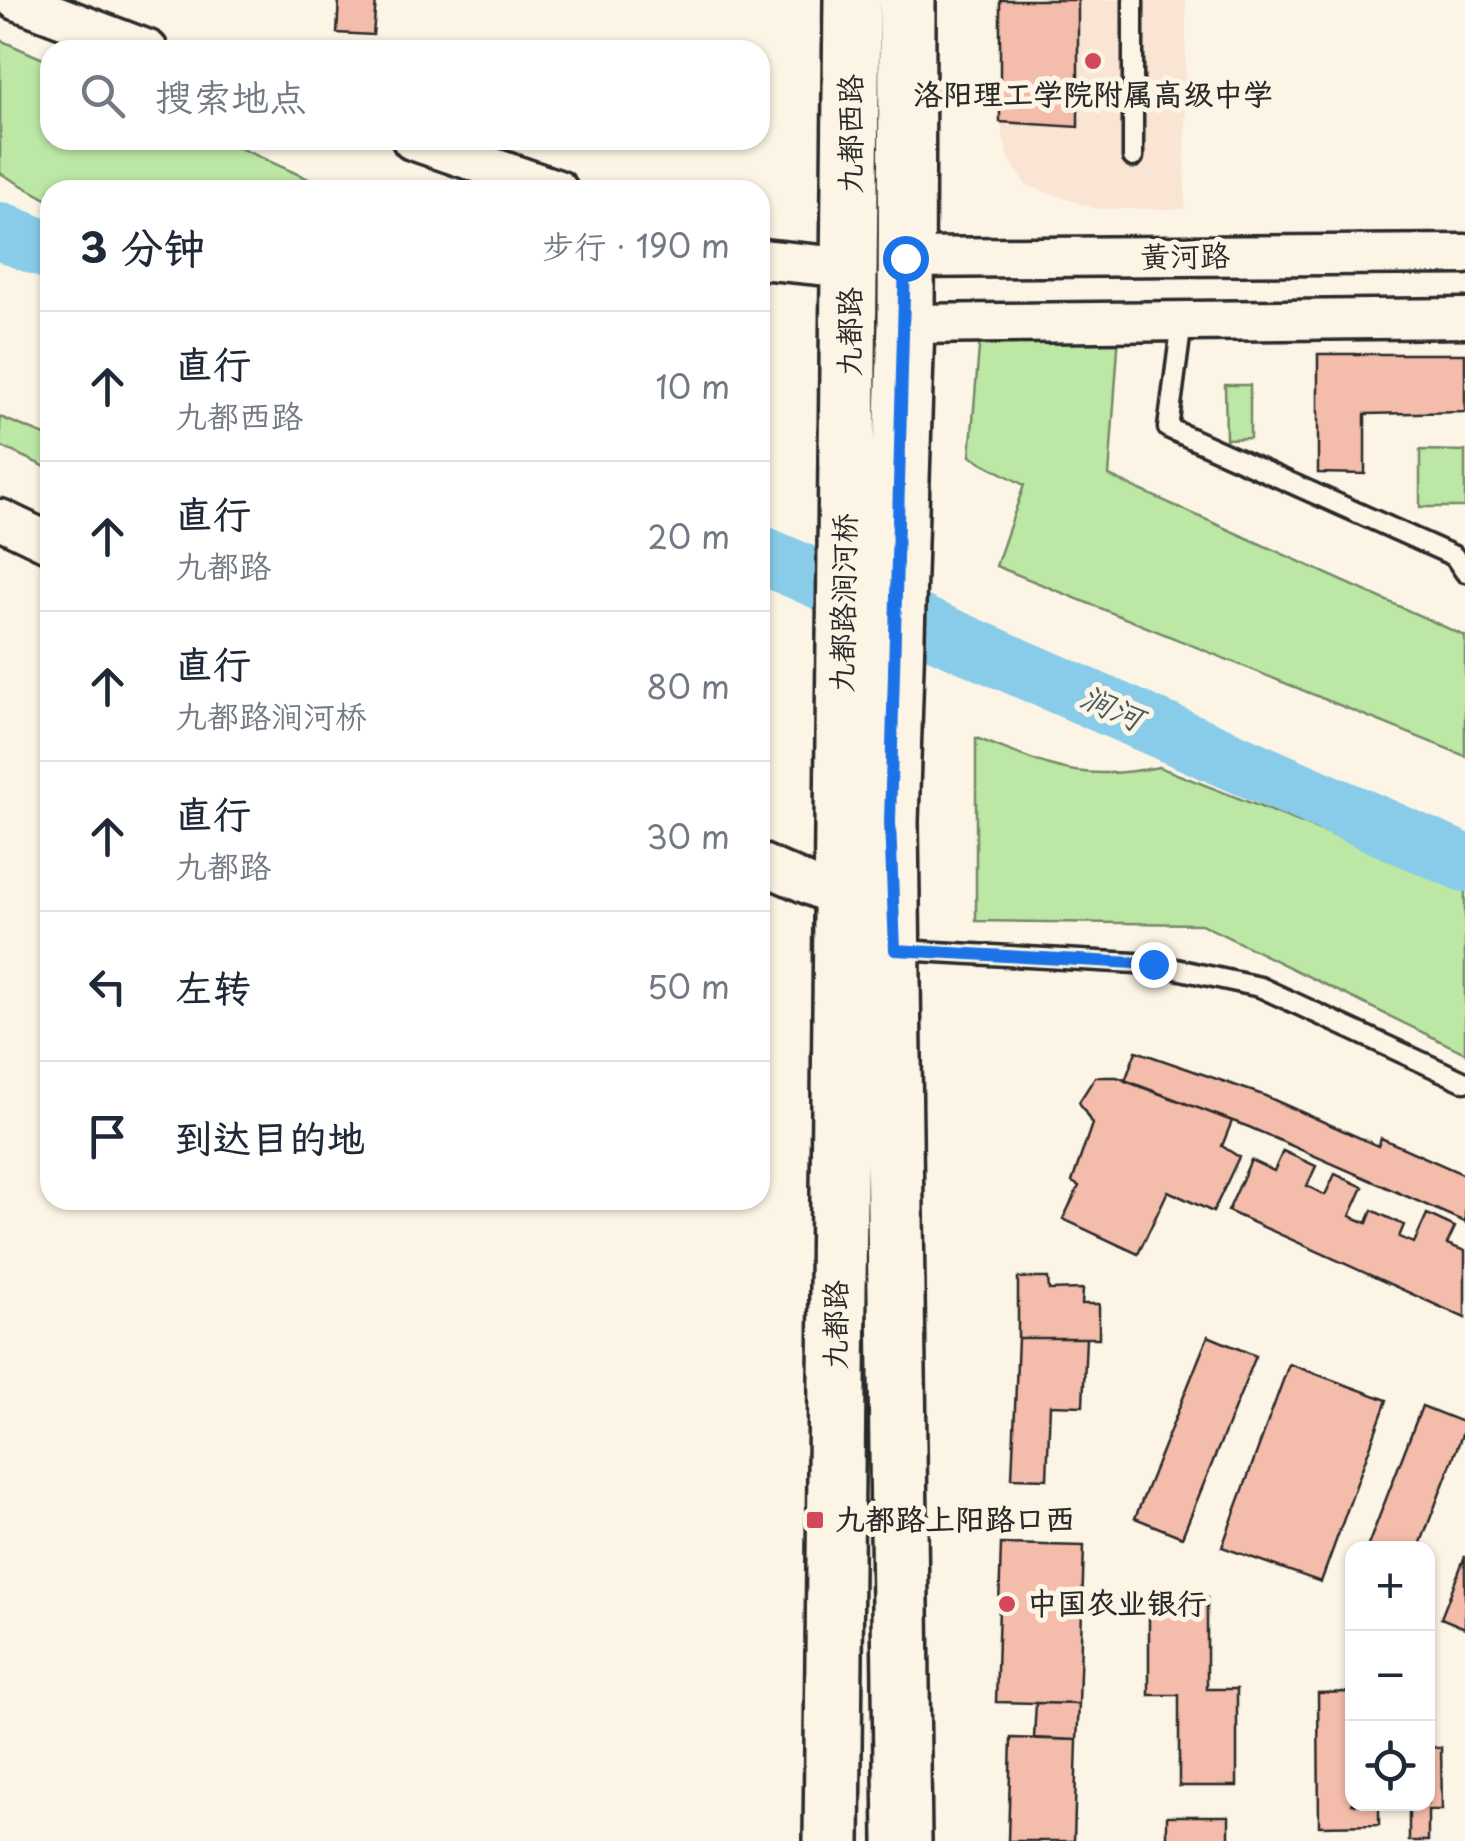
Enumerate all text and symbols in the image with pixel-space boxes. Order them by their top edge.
search box [40,40,770,150]
marker: 洛阳理工学院附属高级中学 [1082,50,1104,72]
text: 搜索地点 [155,67,307,124]
icon: search [75,68,130,123]
place label: 洛阳理工学院附属高级中学 [913,70,1273,115]
street label: 九都西路 [826,74,871,194]
text: 3 分钟 [80,214,205,277]
text: 步行 · 190 m [542,221,730,269]
street label: 黄河路 [1140,231,1230,278]
route start [883,236,929,282]
street label: 九都路 [825,287,870,377]
text: 直行 [175,334,251,391]
icon: ahead [80,359,135,414]
text: 10 m [656,362,730,410]
text: 九都西路 [175,391,303,439]
text: 直行 [175,484,251,541]
icon: ahead [80,509,135,564]
text: 20 m [648,512,730,560]
street label: 九都路涧河桥 [817,513,866,693]
text: 九都路 [175,541,271,589]
text: 直行 [175,634,251,691]
icon: ahead [80,659,135,714]
text: 80 m [646,662,730,710]
water label: 涧河 [1074,671,1156,743]
text: 九都路涧河桥 [175,691,367,739]
text: 直行 [175,784,251,841]
icon: ahead [80,809,135,864]
text: 30 m [646,812,730,860]
text: 九都路 [175,841,271,889]
route end [1131,942,1177,988]
text: 左转 [175,958,251,1015]
icon: left [80,959,135,1014]
text: 50 m [647,962,730,1010]
text: 到达目的地 [175,1108,365,1165]
icon: arrive [80,1109,135,1164]
street label: 九都路 [811,1280,856,1370]
place label: 九都路上阳路口西 [835,1495,1075,1540]
marker: 九都路上阳路口西 [804,1509,826,1531]
map controls [1345,1541,1435,1811]
button: + [1345,1541,1435,1631]
place label: 中国农业银行 [1027,1579,1207,1624]
marker: 中国农业银行 [996,1593,1018,1615]
button: − [1345,1631,1435,1721]
button: locate [1345,1721,1435,1811]

